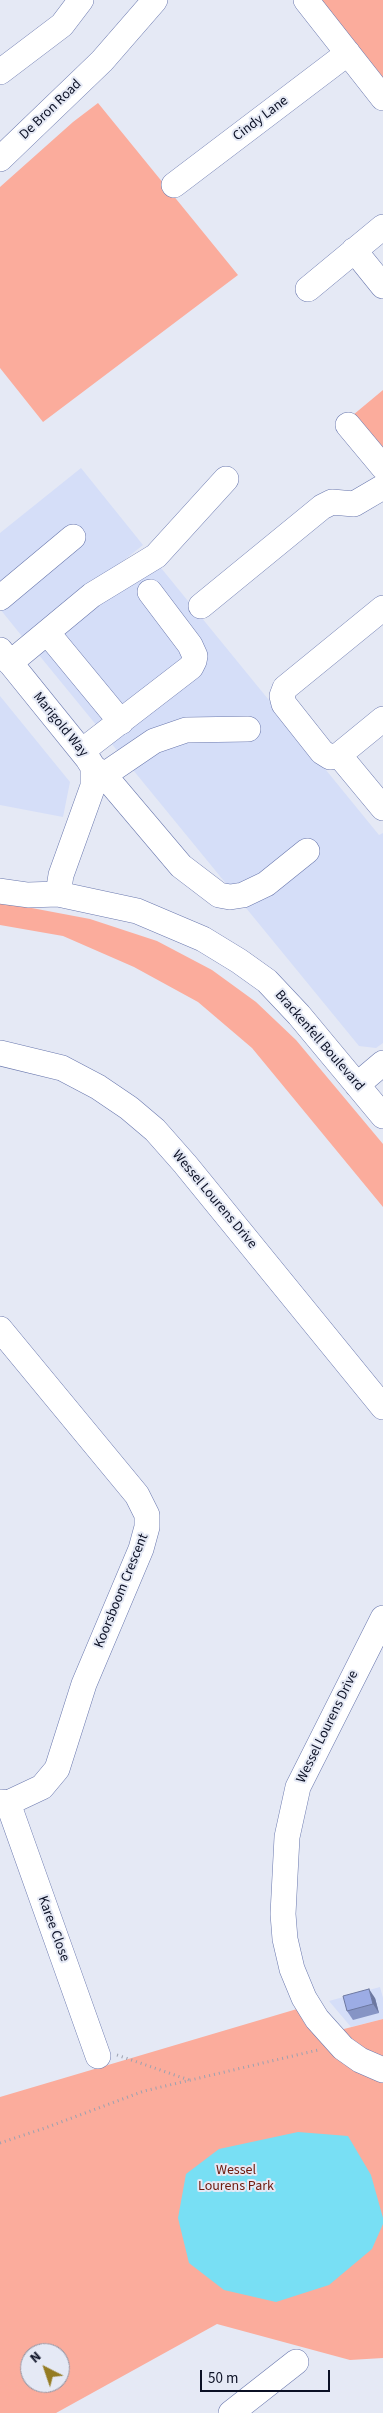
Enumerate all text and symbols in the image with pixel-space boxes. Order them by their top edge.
street label: De Bron Road [17,76,85,144]
street label: Cindy Lane [230,93,292,145]
street label: Marigold Way [29,689,91,761]
street label: Brackenfell Boulevard [271,987,367,1095]
street label: Wessel Lourens Drive [168,1147,260,1253]
street label: Koorsboom Crescent [91,1531,153,1651]
street label: Wessel Lourens Drive [293,1668,363,1786]
street label: Karee Close [33,1894,73,1964]
park label: Wessel Lourens Park [198,2163,274,2196]
north arrow [20,2343,70,2393]
text: N [26,2347,46,2368]
scale bar [203,2360,333,2392]
text: 50 m [208,2368,238,2389]

